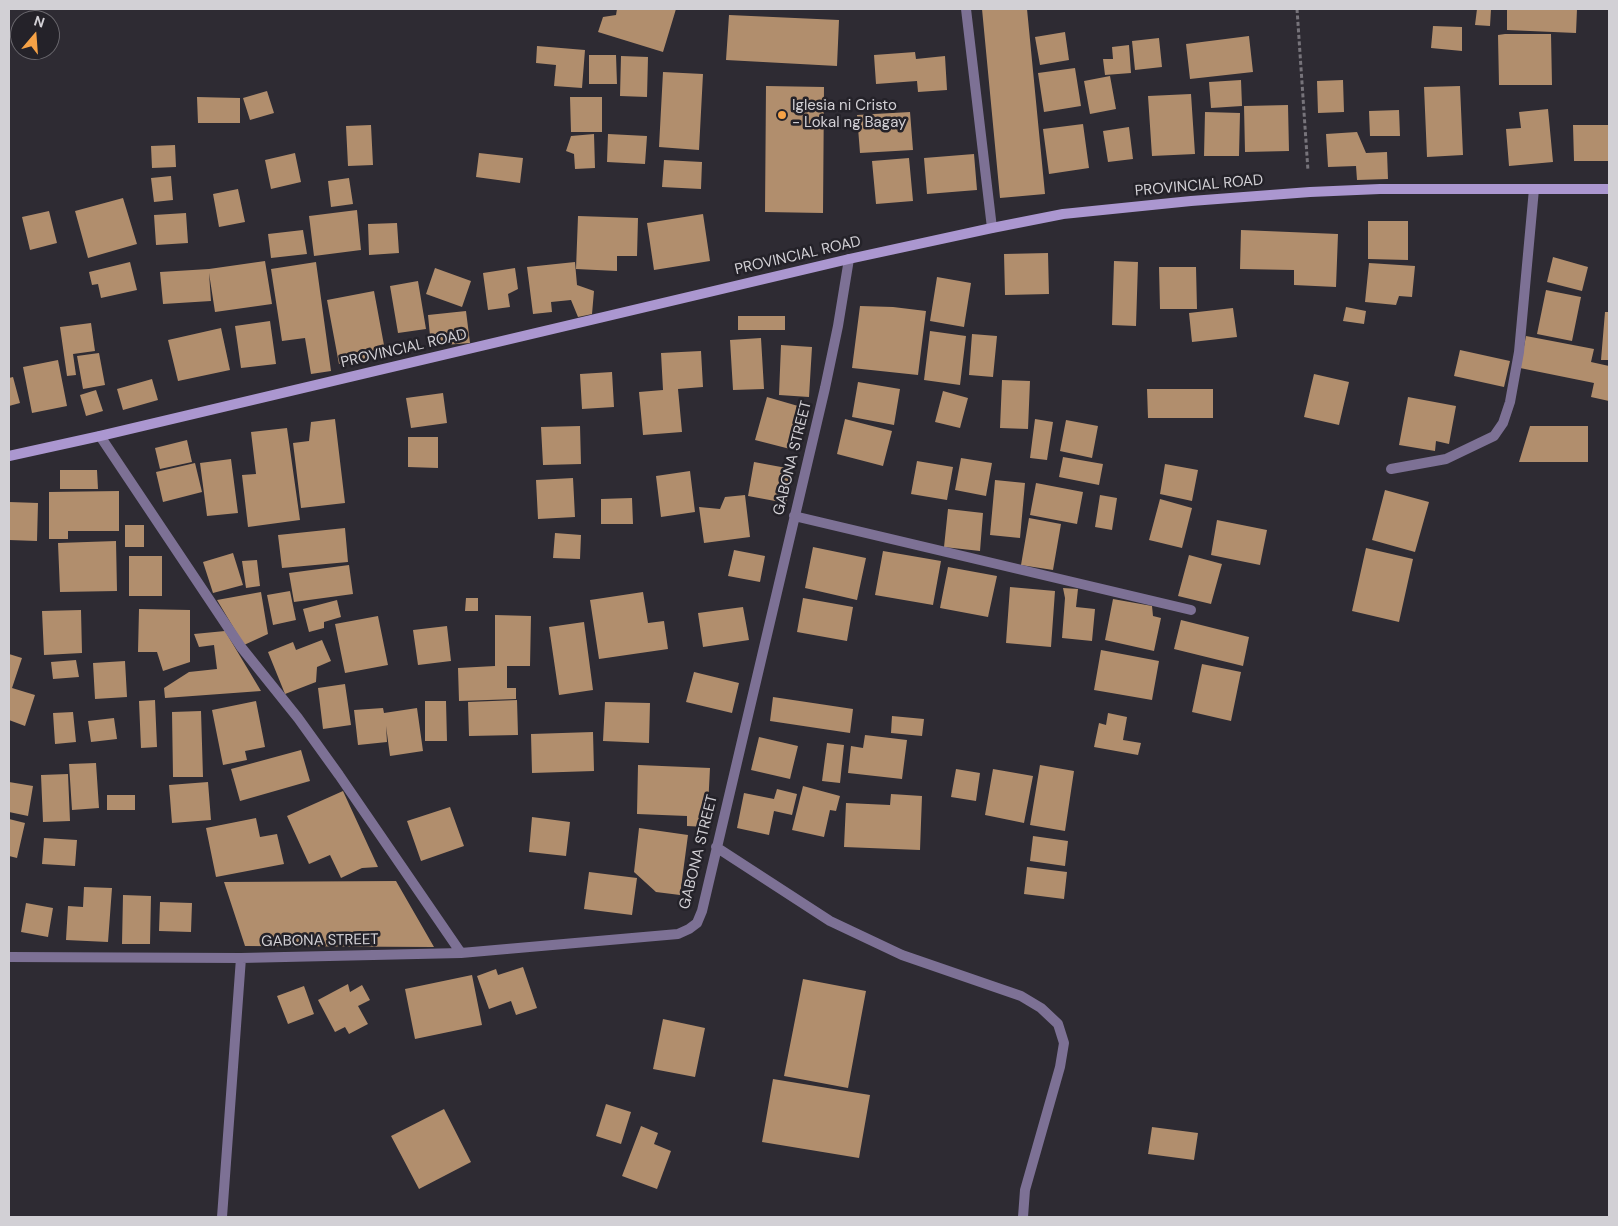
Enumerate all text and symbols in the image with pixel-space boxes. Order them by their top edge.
north arrow [10,10,60,60]
text: N [32,12,47,32]
place label: Iglesia ni Cristo - Lokal ng Bagay [792,97,906,132]
marker: Iglesia ni Cristo - Lokal ng Bagay [776,109,788,121]
street label: PROVINCIAL ROAD [1134,171,1264,201]
street label: PROVINCIAL ROAD [733,233,863,279]
street label: PROVINCIAL ROAD [339,326,469,372]
street label: GABONA STREET [770,399,816,517]
street label: GABONA STREET [676,793,722,911]
street label: GABONA STREET [261,931,379,951]

